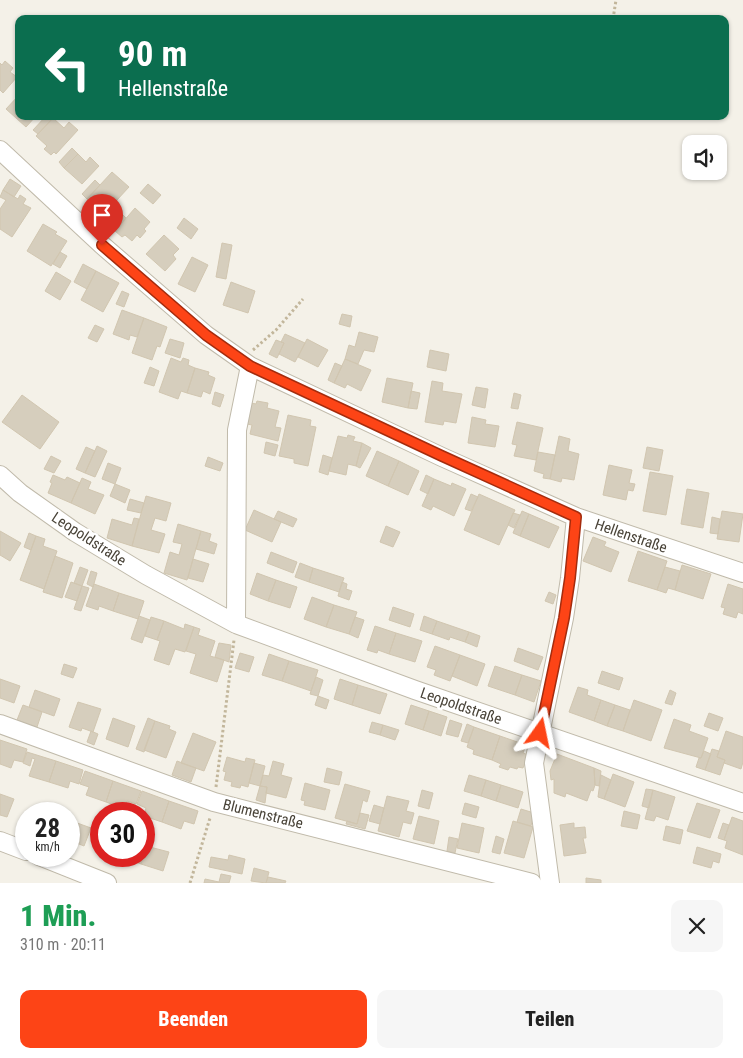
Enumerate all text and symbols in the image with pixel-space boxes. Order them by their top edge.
text: 90 m [118,34,187,75]
icon: left [35,35,100,100]
text: Hellenstraße [118,76,228,101]
map controls [682,135,727,180]
button: sound [682,135,727,180]
pin [81,194,123,245]
icon: arrive [88,201,116,229]
street label: Leopoldstraße [48,508,130,570]
street label: Hellenstraße [593,515,669,557]
street label: Leopoldstraße [418,684,504,728]
position arrow [513,706,565,758]
street label: Blumenstraße [221,795,305,833]
speed limit sign: 30 [90,802,155,867]
text: 28 [35,814,60,843]
text: km/h [35,840,60,854]
text: 1 Min. [20,898,96,933]
button: close [671,900,723,952]
text: 310 m · 20:11 [20,935,106,954]
button: Beenden [20,990,367,1048]
button: Teilen [377,990,723,1048]

